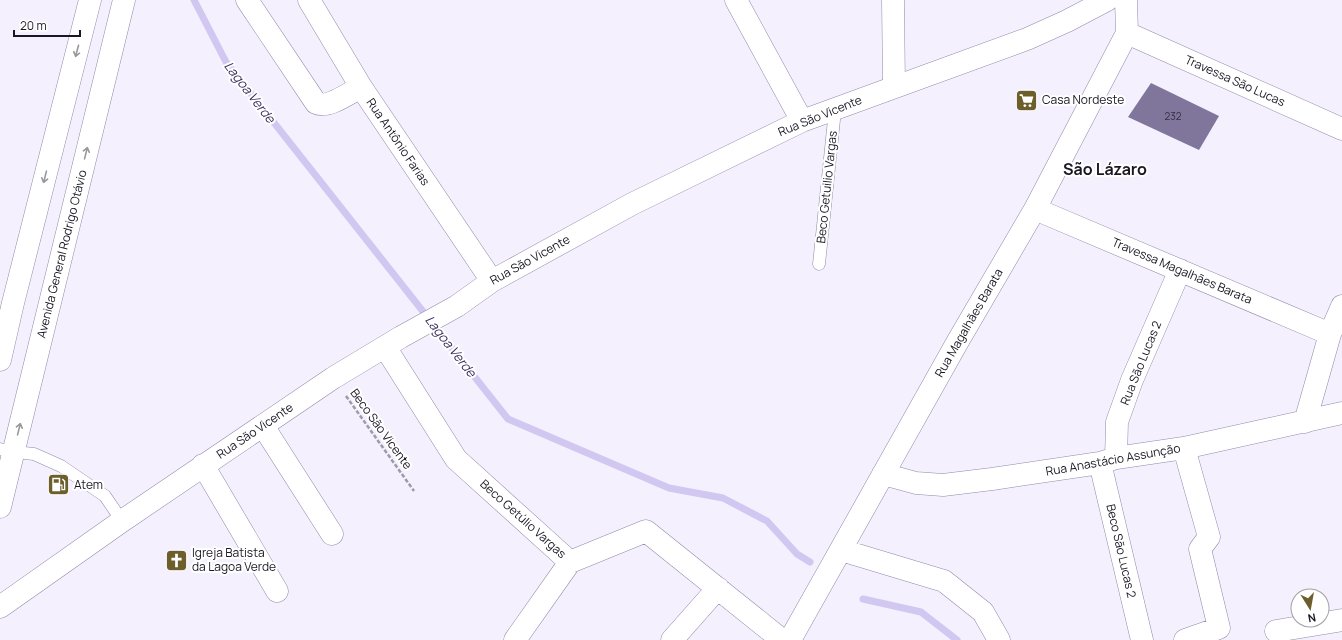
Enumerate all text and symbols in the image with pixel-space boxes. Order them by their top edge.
scale bar [14,12,80,38]
text: 20 m [20,17,47,34]
one-way arrow [73,45,80,58]
street label: Travessa São Lucas [1182,51,1288,110]
water label: Lagoa Verde [220,57,281,128]
supermarket icon: Casa Nordeste [1014,87,1040,113]
street label: Rua São Vicente [775,91,864,140]
place label: Casa Nordeste [1042,91,1124,108]
street label: Rua Antônio Farias [363,95,434,189]
house number: 232 [1165,109,1182,123]
street label: Beco Getuilio Vargas [812,130,841,244]
one-way arrow [83,146,91,159]
district label: São Lázaro [1063,158,1147,180]
street label: Avenida General Rodrigo Otávio [32,168,91,340]
one-way arrow [41,170,48,183]
street label: Rua São Vicente [487,231,573,289]
street label: Travessa Magalhães Barata [1110,233,1255,308]
street label: Rua Magalhães Barata [930,265,1007,380]
water label: Lagoa Verde [421,311,482,382]
street label: Rua São Lucas 2 [1116,318,1165,407]
street label: Beco São Vicente [346,385,416,472]
street label: Rua São Vicente [213,399,296,463]
one-way arrow [16,422,24,435]
street label: Rua Anastácio Assunção [1044,439,1182,480]
fuel station icon: Atem [46,472,72,498]
street label: Beco Getúlio Vargas [477,475,570,562]
place label: Atem [74,476,103,493]
street label: Beco São Lucas 2 [1102,502,1141,600]
place label: Igreja Batista da Lagoa Verde [192,544,276,575]
church icon: Igreja Batista da Lagoa Verde [164,547,190,573]
north arrow [1290,588,1330,628]
text: N [1307,610,1317,626]

